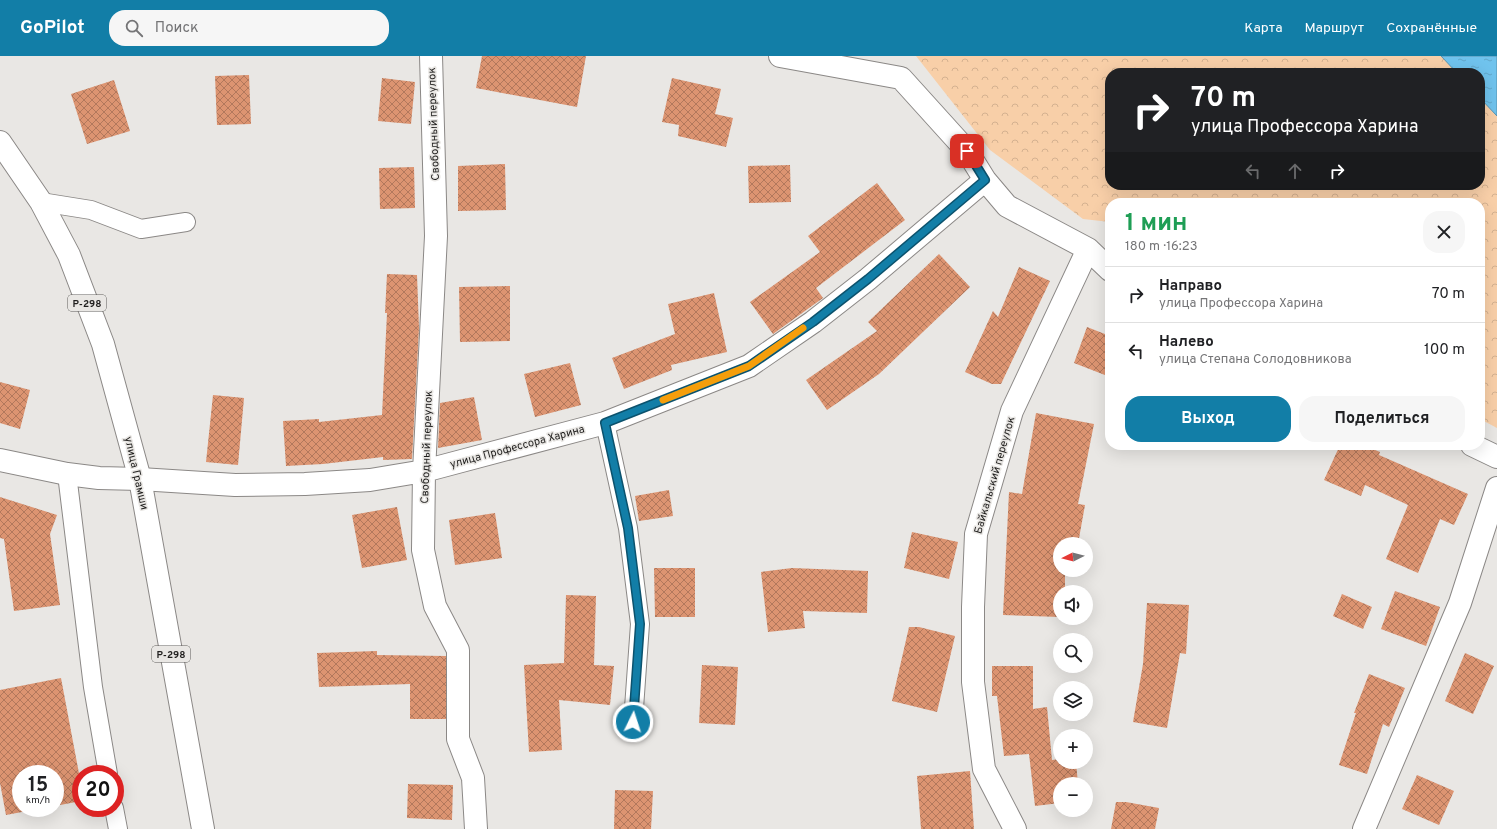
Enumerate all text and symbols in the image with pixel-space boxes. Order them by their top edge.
search box [109,10,389,46]
text: GoPilot [20,16,85,40]
icon: search [123,17,145,39]
text: Поиск [155,19,199,38]
text: Карта [1244,20,1283,37]
text: Маршрут [1305,20,1364,37]
text: Сохранённые [1386,20,1477,37]
street label: Свободный переулок [425,67,443,181]
text: 70 m [1191,81,1256,117]
icon: right [1125,84,1177,136]
text: улица Профессора Харина [1191,116,1418,139]
pin [950,134,984,168]
icon: arrive [956,140,978,162]
icon: left [1242,160,1264,182]
icon: ahead [1284,160,1306,182]
icon: right [1326,160,1348,182]
text: 1 мин [1125,209,1187,239]
button: close [1423,211,1465,253]
text: 180 m · 16:23 [1125,239,1198,255]
text: Направо [1159,277,1222,296]
icon: right [1125,284,1147,306]
text: 70 m [1432,285,1465,304]
road number: Р-298 [68,295,106,311]
text: улица Профессора Харина [1159,296,1323,312]
text: Налево [1159,333,1214,352]
icon: left [1125,340,1147,362]
text: 100 m [1424,341,1465,360]
text: улица Степана Солодовникова [1159,352,1352,368]
street label: Свободный переулок [418,390,436,504]
button: Выход [1125,396,1291,442]
button: Поделиться [1299,396,1465,442]
street label: Байкальский переулок [971,415,1018,536]
street label: улица Профессора Харина [448,422,586,472]
street label: улица Грамши [121,435,151,511]
north arrow [1053,537,1093,577]
map controls [1053,537,1093,817]
button: sound [1053,585,1093,625]
button: search [1053,633,1093,673]
road number: Р-298 [152,646,190,662]
button: layers [1053,681,1093,721]
position arrow [612,701,654,743]
button: + [1053,729,1093,769]
speed limit sign: 20 [72,765,124,817]
text: 15 [28,773,48,799]
button: − [1053,777,1093,817]
text: km/h [26,794,50,807]

